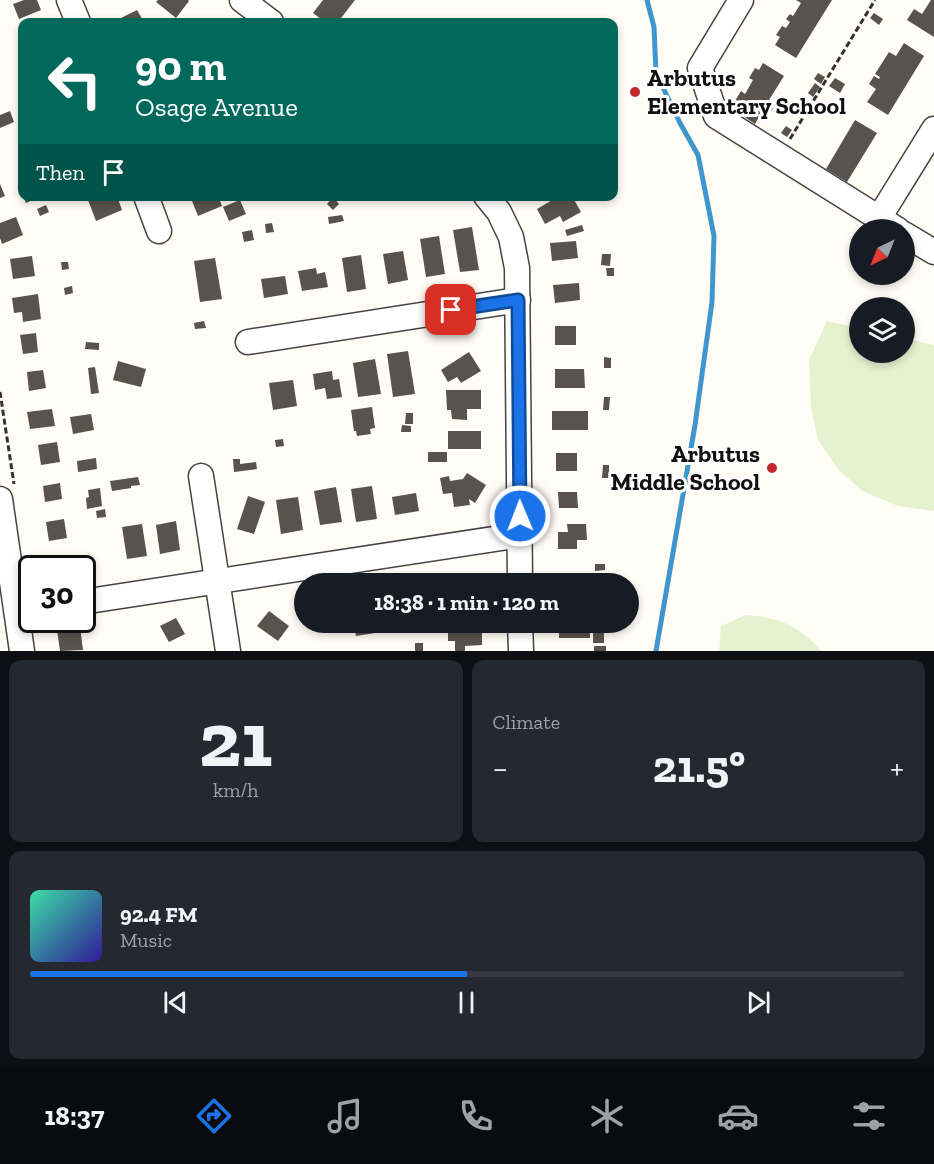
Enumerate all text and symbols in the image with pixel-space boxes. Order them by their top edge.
text: 90 m [135,40,226,91]
icon: left [36,42,114,120]
place label: Arbutus Elementary School [647,63,846,120]
marker: Arbutus Elementary School [628,85,642,99]
text: Osage Avenue [135,91,298,123]
icon: arrive [97,156,130,189]
text: Then [36,159,85,186]
north arrow [849,219,915,285]
map controls [849,219,915,363]
pin [425,284,476,335]
icon: arrive [434,293,467,326]
button: layers [849,297,915,363]
place label: Arbutus Middle School [611,439,760,496]
marker: Arbutus Middle School [765,461,779,475]
position arrow [488,484,552,548]
speed limit sign: 30 [18,555,96,633]
text: 18:38 · 1 min · 120 m [374,589,559,616]
text: 21 [199,692,272,786]
text: Climate [493,710,560,734]
text: 21.5° [653,740,745,794]
text: − [493,748,508,787]
text: + [890,748,904,787]
text: km/h [213,778,259,802]
text: 92.4 FM [120,901,198,928]
text: Music [120,928,172,952]
icon: previous [159,986,192,1019]
icon: pause [450,986,483,1019]
icon: next [742,986,775,1019]
icon: directions [193,1095,235,1137]
icon: music [324,1095,366,1137]
icon: phone [455,1095,497,1137]
icon: climate [586,1095,628,1137]
icon: car [717,1095,759,1137]
icon: filters [848,1095,890,1137]
text: 18:37 [44,1100,104,1132]

